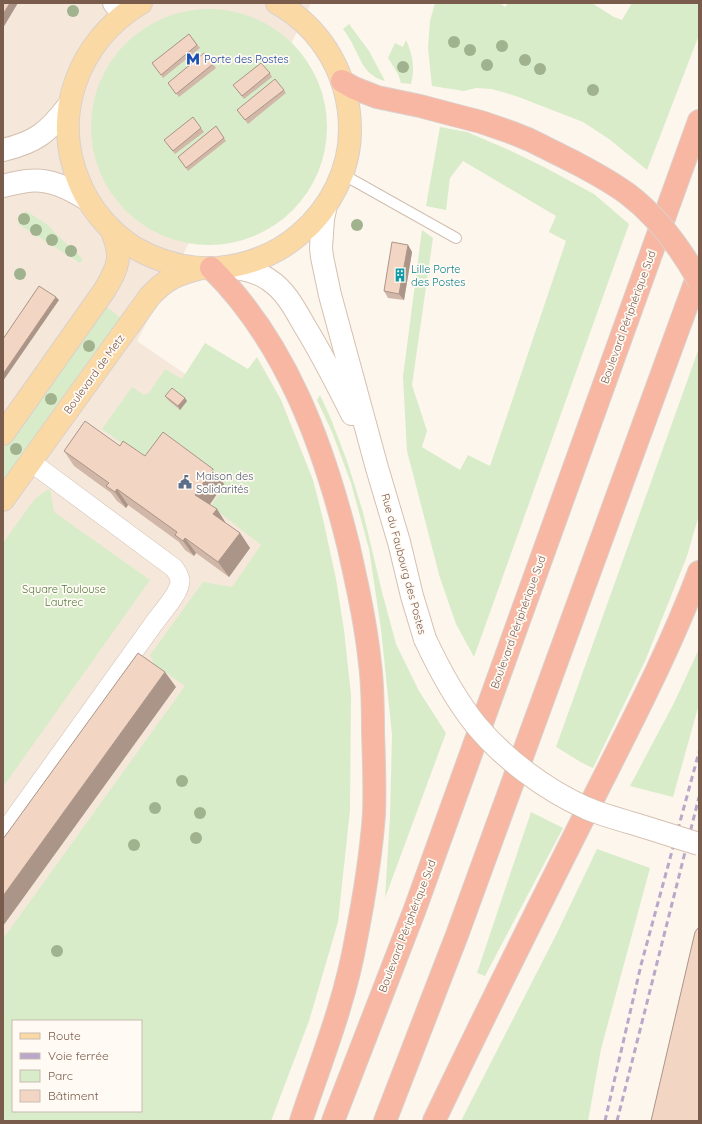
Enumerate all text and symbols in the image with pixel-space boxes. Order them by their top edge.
metro station icon: Porte des Postes [185,51,201,67]
place label: Porte des Postes [204,52,289,66]
street label: Boulevard Périphérique Sud [597,248,659,386]
place label: Lille Porte des Postes [411,262,465,289]
building icon: Lille Porte des Postes [392,267,408,283]
street label: Boulevard de Metz [60,331,128,417]
place label: Maison des Solidarités [196,469,253,496]
public building icon: Maison des Solidarités [177,474,193,490]
street label: Rue du Faubourg des Postes [378,492,430,636]
street label: Boulevard Périphérique Sud [487,553,549,691]
park label: Square Toulouse Lautrec [22,582,106,609]
street label: Boulevard Périphérique Sud [375,858,439,994]
legend [12,1020,142,1112]
text: Route [48,1028,81,1043]
text: Voie ferrée [48,1048,109,1063]
text: Parc [48,1068,73,1083]
text: Bâtiment [48,1088,98,1103]

